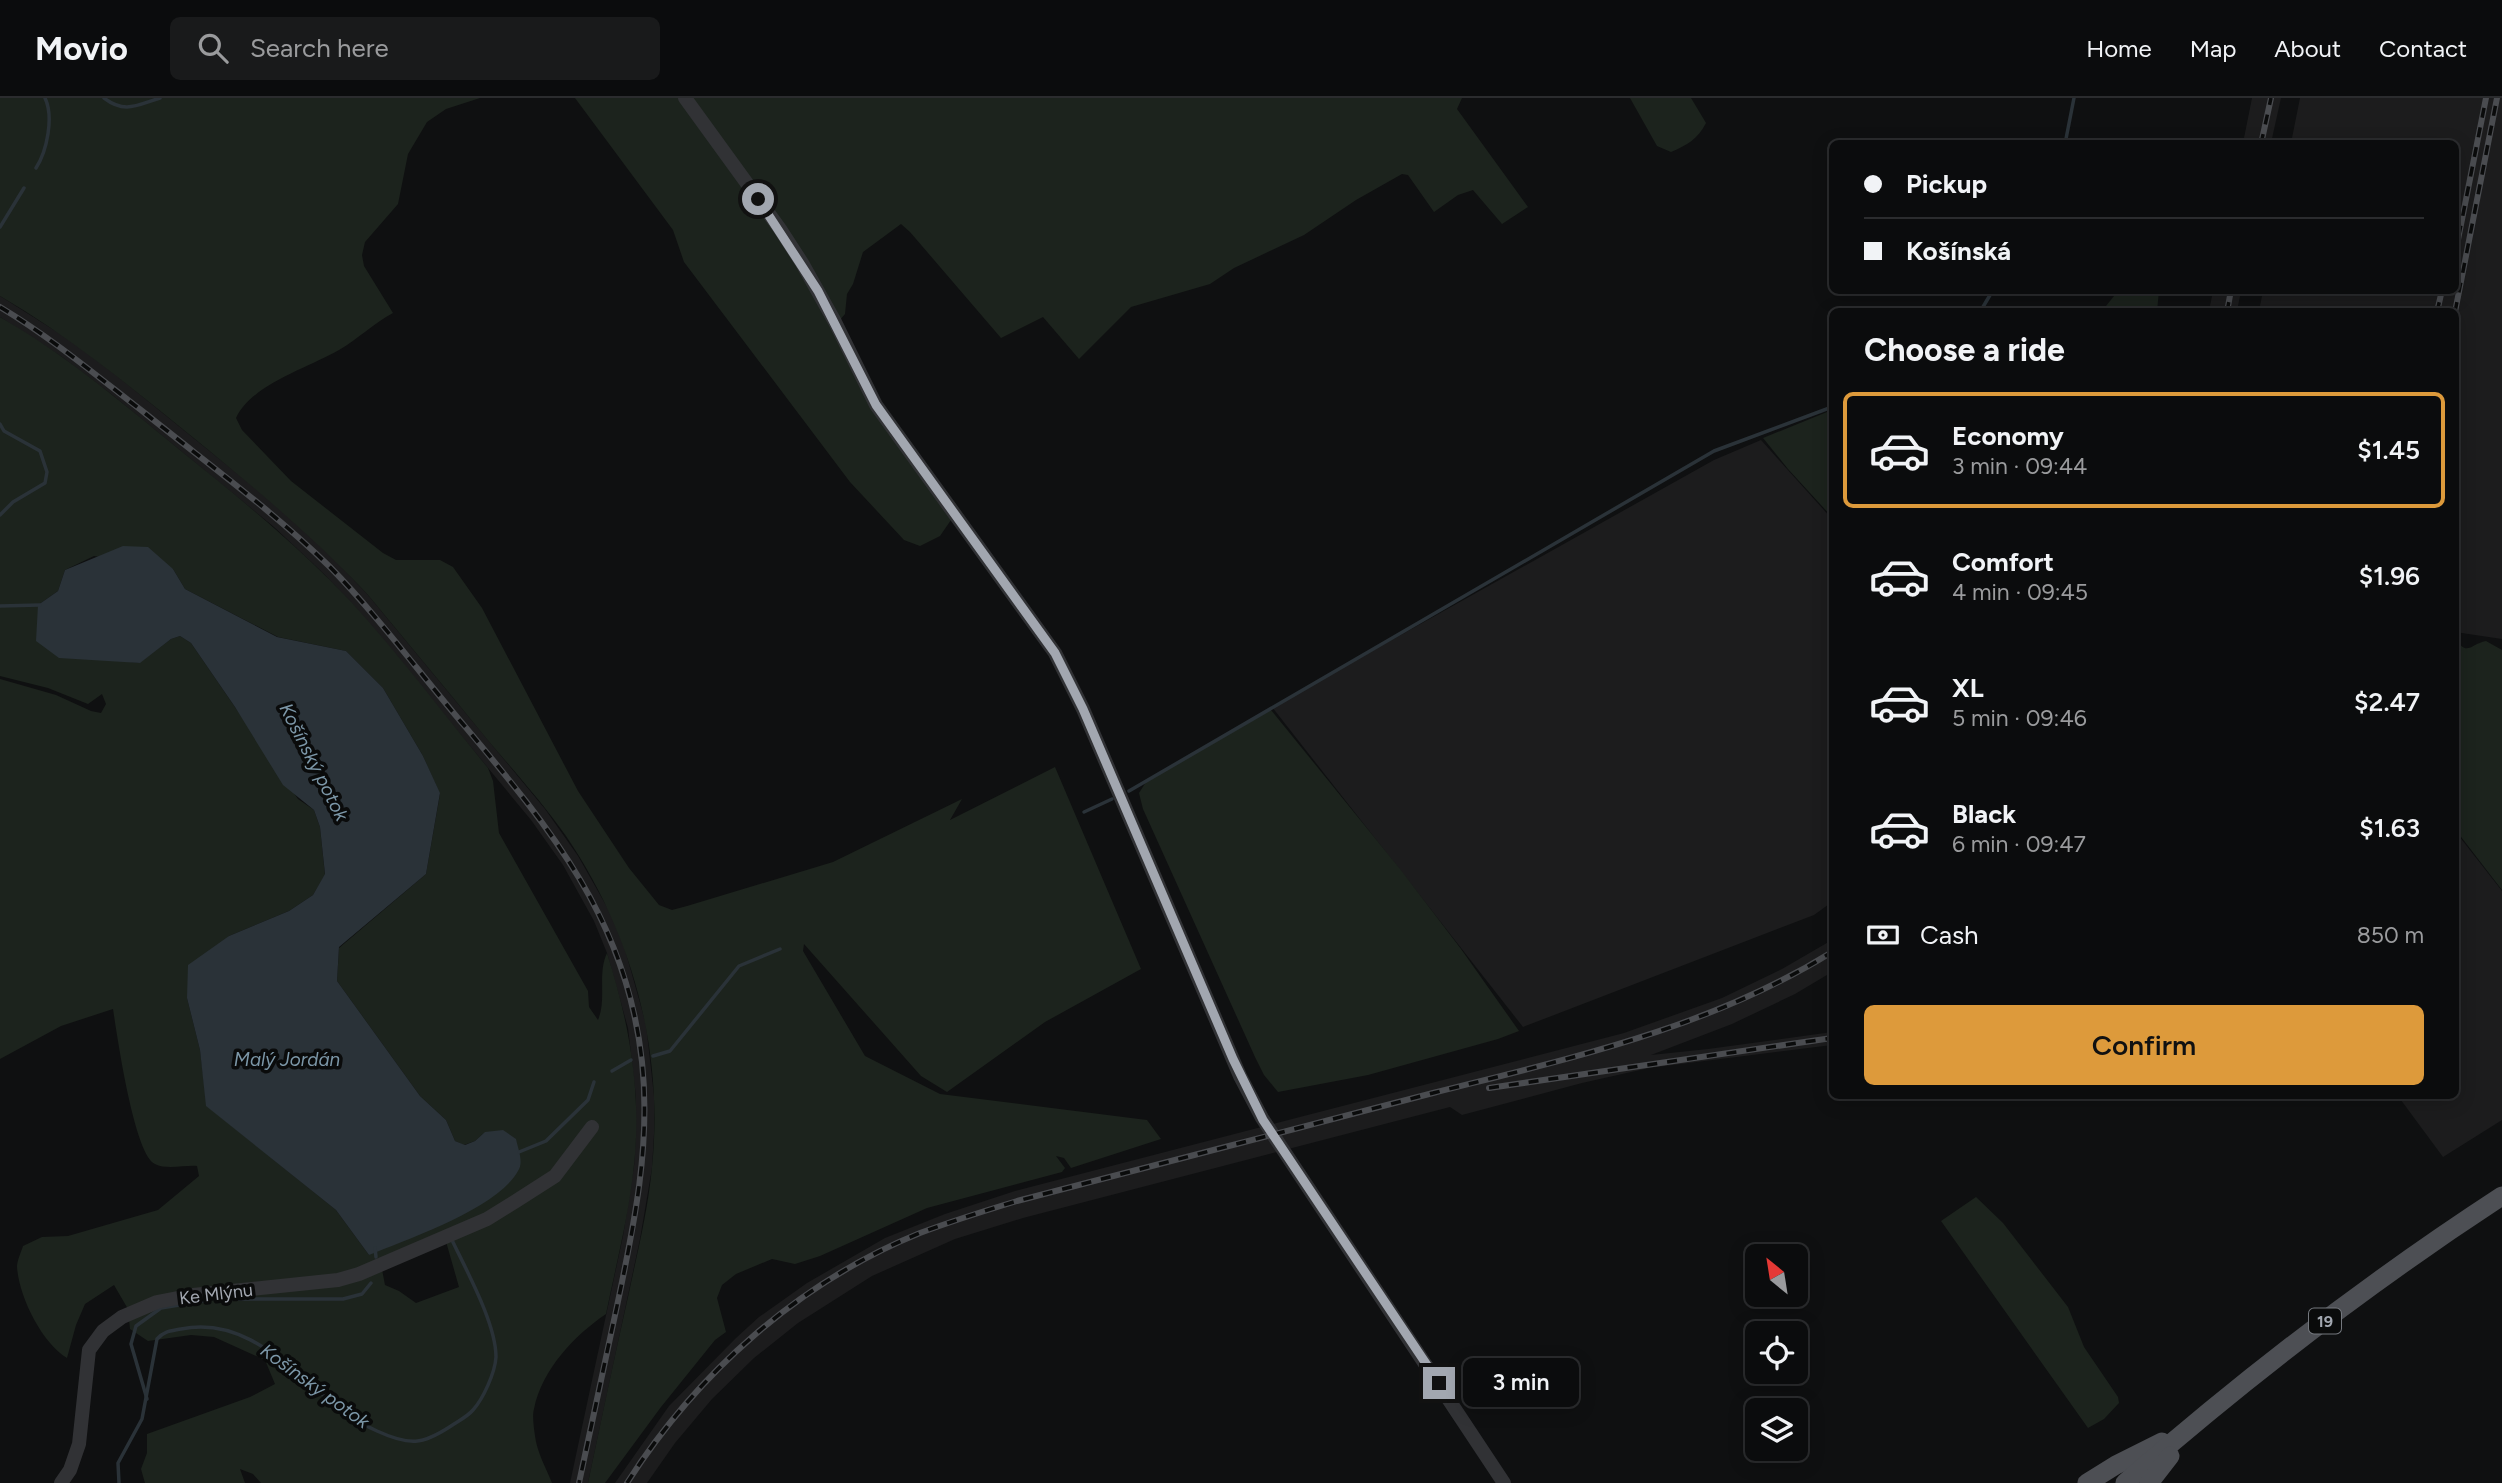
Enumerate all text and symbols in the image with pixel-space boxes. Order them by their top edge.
search box [170,17,660,80]
text: Movio [35,29,128,68]
icon: search [194,29,232,67]
text: Search here [250,32,389,64]
text: Home [2086,34,2152,63]
text: Map [2190,34,2236,63]
text: About [2274,34,2341,63]
text: Contact [2379,34,2467,63]
text: Pickup [1906,168,1987,200]
route start [742,183,774,215]
text: Košínská [1906,235,2011,267]
text: Choose a ride [1864,331,2065,369]
icon: car [1868,419,1931,482]
text: Economy [1952,420,2064,452]
text: $1.45 [2357,434,2420,466]
text: 3 min · 09:44 [1952,452,2087,480]
icon: car [1868,545,1931,608]
text: Comfort [1952,546,2054,578]
text: $1.96 [2359,560,2420,592]
text: 4 min · 09:45 [1952,578,2088,606]
icon: car [1868,671,1931,734]
text: XL [1952,672,1984,704]
text: $2.47 [2354,686,2420,718]
water label: Košínský potok [274,699,354,825]
text: 5 min · 09:46 [1952,704,2087,732]
icon: car [1868,797,1931,860]
text: Black [1952,798,2016,830]
text: $1.63 [2359,812,2420,844]
text: 6 min · 09:47 [1952,830,2086,858]
icon: cash [1864,916,1902,954]
text: Cash [1920,919,1979,951]
text: 850 m [2357,921,2424,949]
button: Confirm [1864,1005,2424,1085]
water label: Malý Jordán [234,1048,341,1071]
north arrow [1745,1244,1808,1307]
map controls [1745,1244,1808,1461]
street label: Ke Mlýnu [178,1279,254,1309]
road number: 19 [2309,1308,2341,1334]
button: locate [1745,1321,1808,1384]
water label: Košínský potok [256,1339,375,1434]
callout: 3 min [1464,1358,1579,1408]
route end [1423,1367,1455,1399]
text: 3 min [1493,1368,1549,1396]
button: layers [1745,1398,1808,1461]

